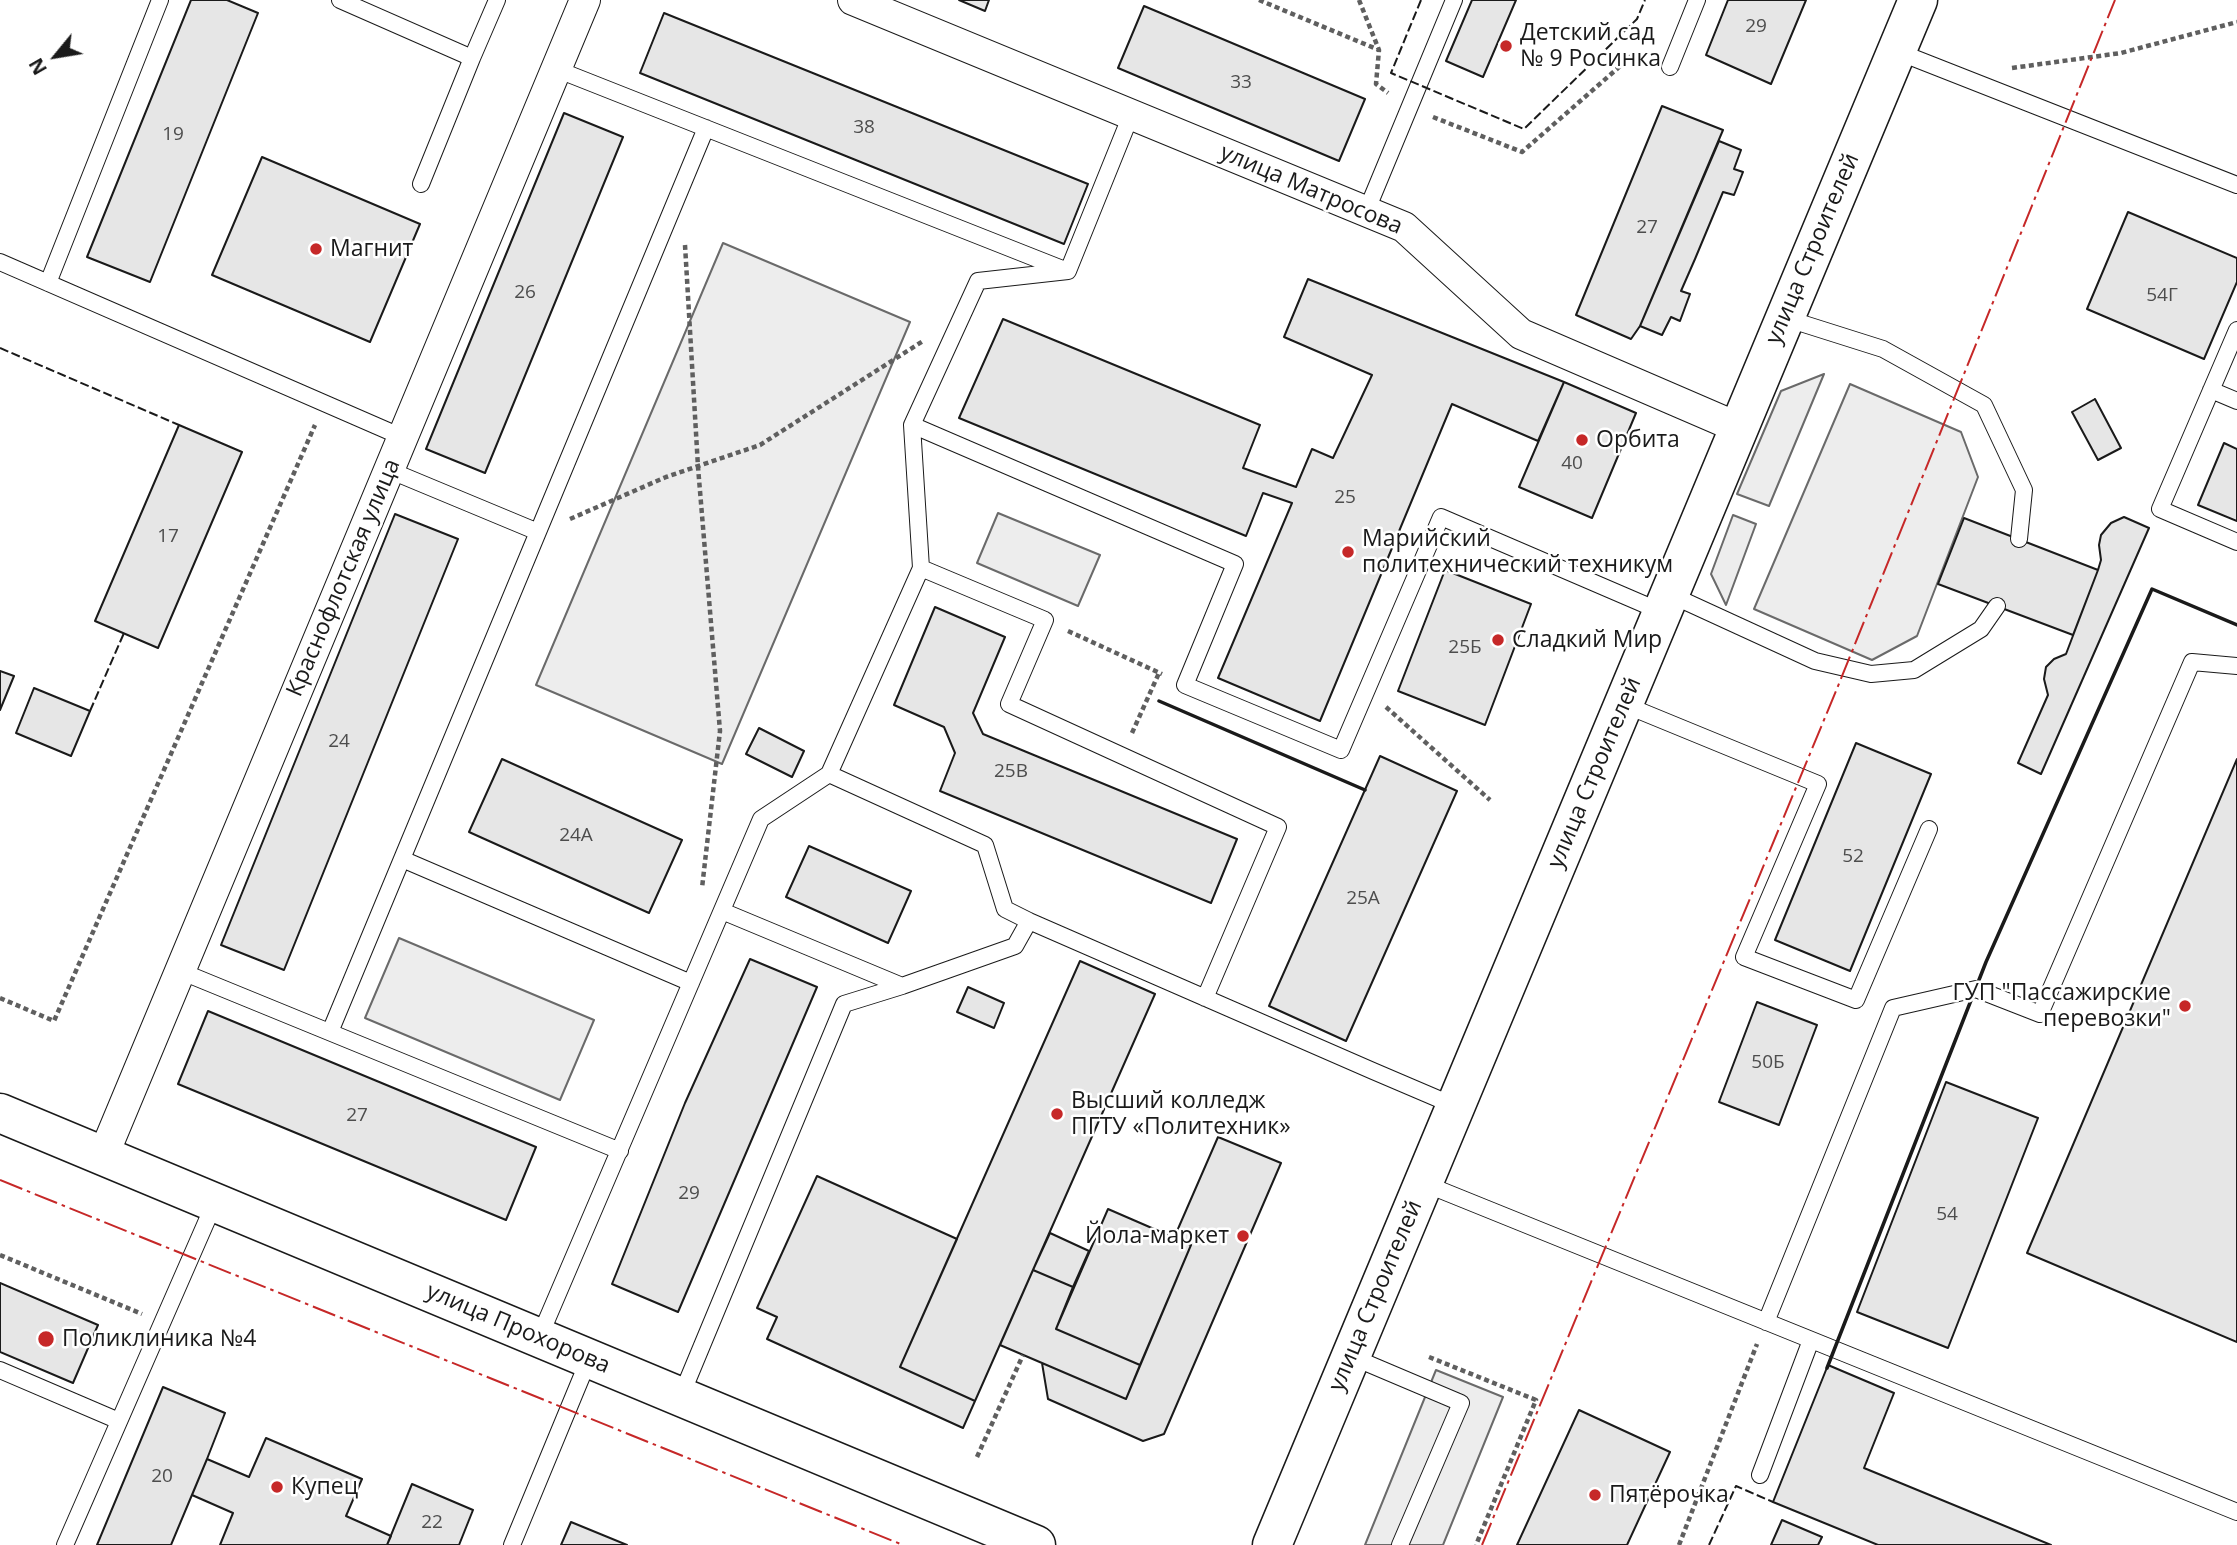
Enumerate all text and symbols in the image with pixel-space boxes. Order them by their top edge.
house number: 29 [1745,16,1767,38]
place label: Детский сад № 9 Росинка [1520,19,1661,73]
north arrow [21,21,91,91]
marker: Детский сад № 9 Росинка [1498,38,1514,54]
text: N [23,53,53,80]
house number: 33 [1230,72,1252,94]
house number: 38 [853,117,875,139]
house number: 19 [162,124,184,146]
street label: улица Матросова [1216,139,1406,241]
street label: улица Строителей [1760,149,1866,349]
house number: 27 [1636,217,1658,239]
place label: Магнит [330,235,413,263]
marker: Магнит [308,241,324,257]
house number: 26 [514,282,536,304]
house number: 54Г [2146,285,2178,307]
place label: Орбита [1596,426,1680,454]
marker: Орбита [1574,432,1590,448]
house number: 40 [1561,453,1583,475]
street label: Краснофлотская улица [281,455,407,701]
house number: 25 [1334,487,1356,509]
place label: Марийский политехнический техникум [1362,525,1673,579]
house number: 17 [157,526,179,548]
marker: Марийский политехнический техникум [1340,544,1356,560]
place label: Сладкий Мир [1512,626,1662,654]
marker: Сладкий Мир [1490,632,1506,648]
house number: 25Б [1448,637,1482,659]
street label: улица Строителей [1542,673,1648,873]
house number: 24 [328,731,350,753]
house number: 25В [994,761,1028,783]
house number: 24А [559,825,593,847]
house number: 52 [1842,846,1864,868]
house number: 25А [1346,888,1380,910]
place label: ГУП "Пассажирские перевозки" [1953,979,2171,1033]
marker: ГУП "Пассажирские перевозки" [2177,998,2193,1014]
house number: 50Б [1751,1052,1785,1074]
place label: Высший колледж ПГТУ «Политехник» [1071,1087,1291,1141]
house number: 27 [346,1105,368,1127]
marker: Высший колледж ПГТУ «Политехник» [1049,1106,1065,1122]
house number: 29 [678,1183,700,1205]
street label: улица Строителей [1323,1196,1429,1396]
house number: 54 [1936,1204,1958,1226]
place label: Йола-маркет [1085,1222,1229,1250]
marker: Йола-маркет [1235,1228,1251,1244]
street label: улица Прохорова [422,1278,614,1380]
place label: Поликлиника №4 [62,1325,256,1353]
marker: Поликлиника №4 [36,1329,56,1349]
house number: 20 [151,1466,173,1488]
place label: Купец [291,1473,358,1501]
marker: Купец [269,1479,285,1495]
place label: Пятёрочка [1609,1481,1729,1509]
marker: Пятёрочка [1587,1487,1603,1503]
house number: 22 [421,1512,443,1534]

